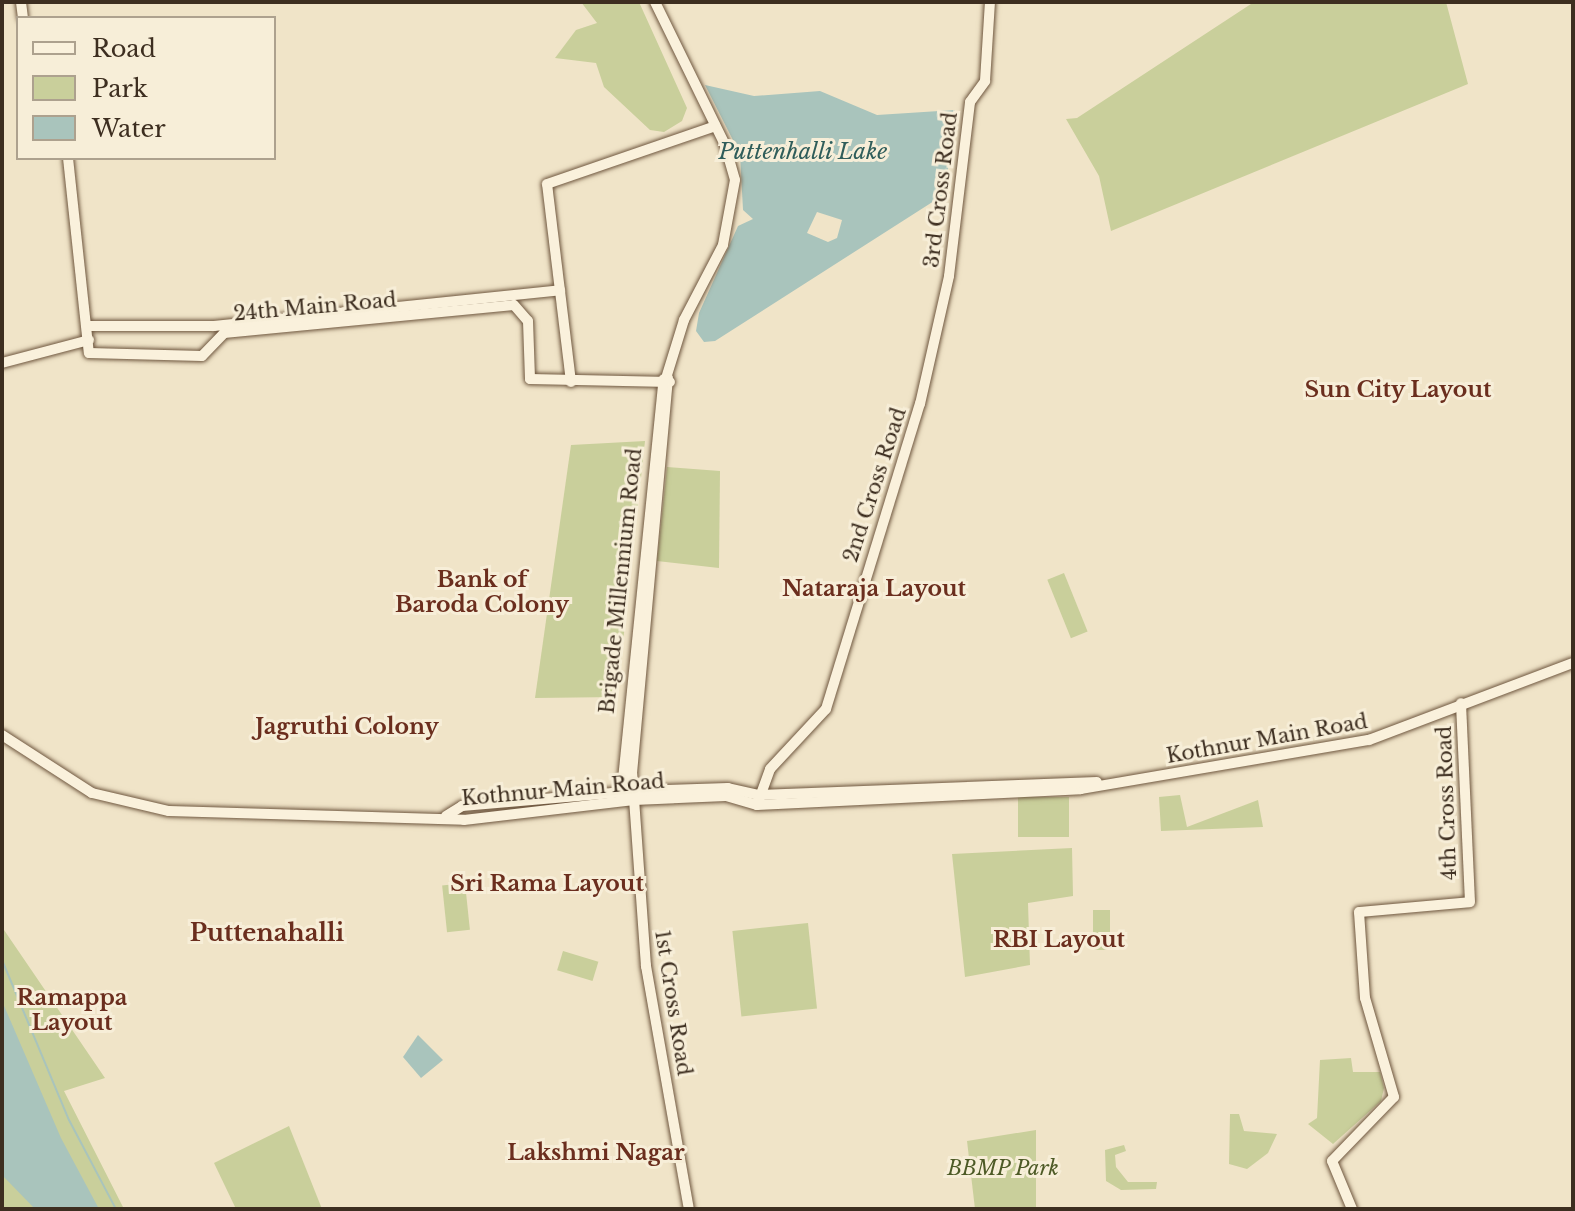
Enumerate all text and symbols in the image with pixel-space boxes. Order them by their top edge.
legend [16,16,276,160]
text: Road [92,34,156,63]
text: Park [92,74,148,103]
street label: 3rd Cross Road [920,111,962,269]
text: Water [92,114,166,143]
water label: Puttenhalli Lake [718,139,888,165]
street label: 24th Main Road [233,288,397,326]
district label: Sun City Layout [1304,377,1492,403]
street label: 2nd Cross Road [839,405,911,565]
street label: Brigade Millennium Road [595,447,647,715]
district label: Bank of Baroda Colony [395,566,569,618]
district label: Nataraja Layout [782,576,966,602]
street label: Kothnur Main Road [1164,709,1370,769]
district label: Jagruthi Colony [255,714,439,740]
street label: 4th Cross Road [1432,725,1462,881]
street label: Kothnur Main Road [460,769,666,811]
district label: Sri Rama Layout [450,871,644,897]
district label: Puttenahalli [190,919,344,947]
district label: RBI Layout [993,927,1125,953]
street label: 1st Cross Road [650,929,696,1077]
district label: Ramappa Layout [17,984,127,1036]
district label: Lakshmi Nagar [507,1140,685,1166]
park label: BBMP Park [947,1156,1059,1180]

